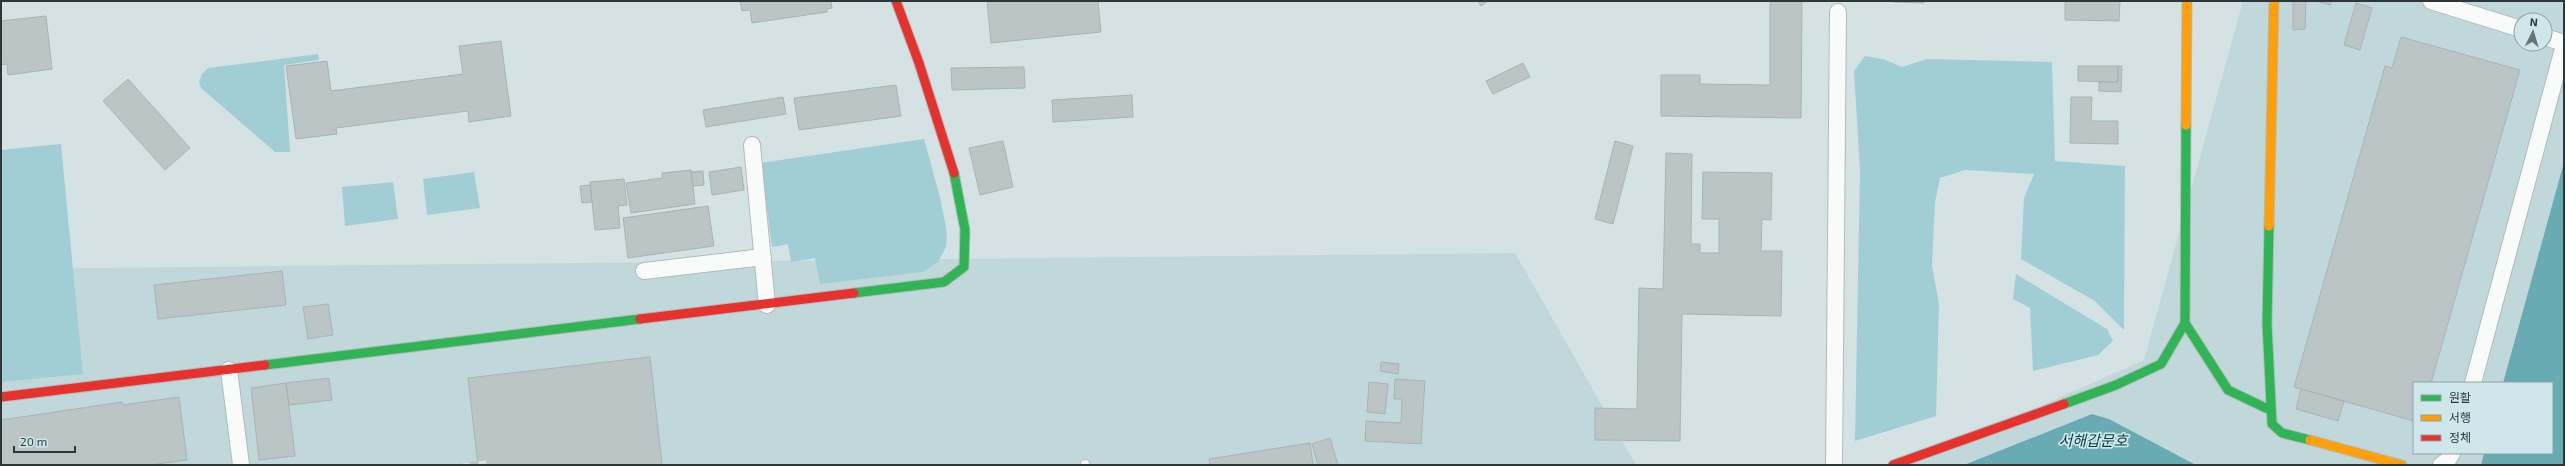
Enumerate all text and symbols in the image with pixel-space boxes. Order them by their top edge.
north arrow [2513,12,2553,52]
text: N [2529,15,2538,28]
legend [2413,382,2553,454]
text: 원활 [2449,390,2471,404]
text: 서행 [2449,410,2471,424]
scale bar [14,428,75,454]
text: 정체 [2449,430,2471,444]
water label: 서해갑문호 [2058,431,2129,449]
text: 20 m [20,434,47,448]

